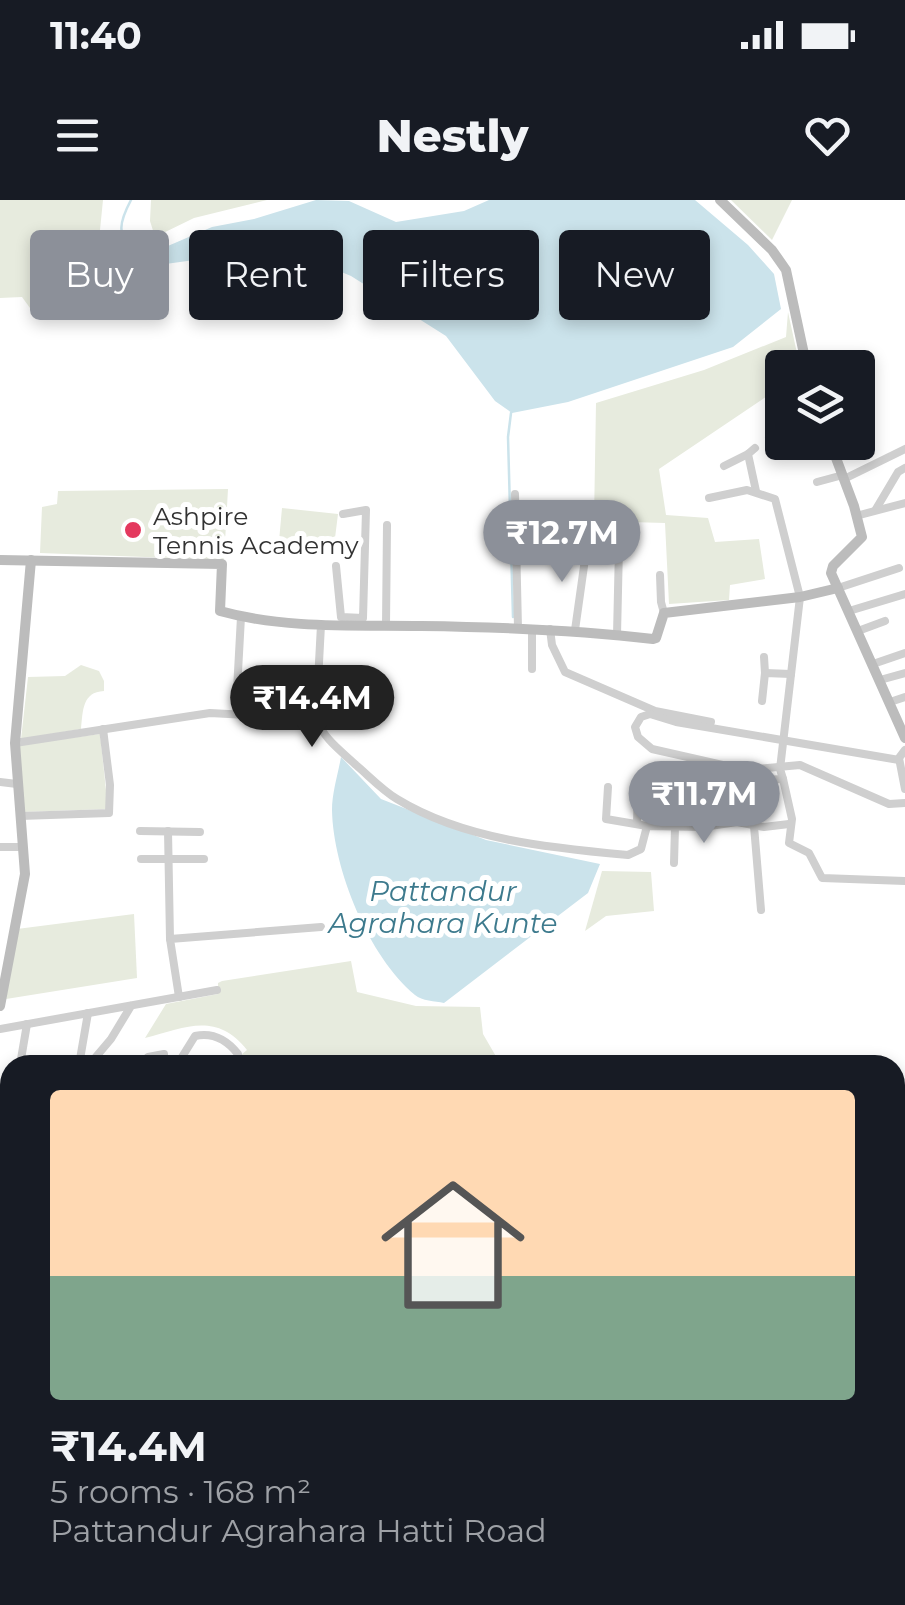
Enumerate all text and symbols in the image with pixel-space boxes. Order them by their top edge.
text: 11:40 [50,12,142,59]
icon: menu [50,108,105,163]
text: Nestly [377,108,528,163]
icon: heart [800,108,855,163]
chip: Buy [30,230,169,320]
chip: Rent [189,230,343,320]
chip: Filters [363,230,539,320]
chip: New [559,230,710,320]
map controls [765,350,875,460]
button: layers [765,350,875,460]
pin: ₹12.7M [481,500,643,585]
place label: Ashpire Tennis Academy [153,501,359,560]
text: ₹12.7M [505,513,619,552]
marker: Ashpire Tennis Academy [122,519,144,541]
pin: ₹14.4M [231,665,393,750]
text: ₹14.4M [252,678,372,717]
pin: ₹11.7M [623,761,785,846]
text: ₹11.7M [651,774,757,813]
water label: Pattandur Agrahara Kunte [327,874,557,940]
icon: home [363,1155,543,1335]
text: ₹14.4M [50,1420,207,1472]
text: 5 rooms · 168 m² [50,1472,311,1511]
text: Pattandur Agrahara Hatti Road [50,1511,547,1550]

